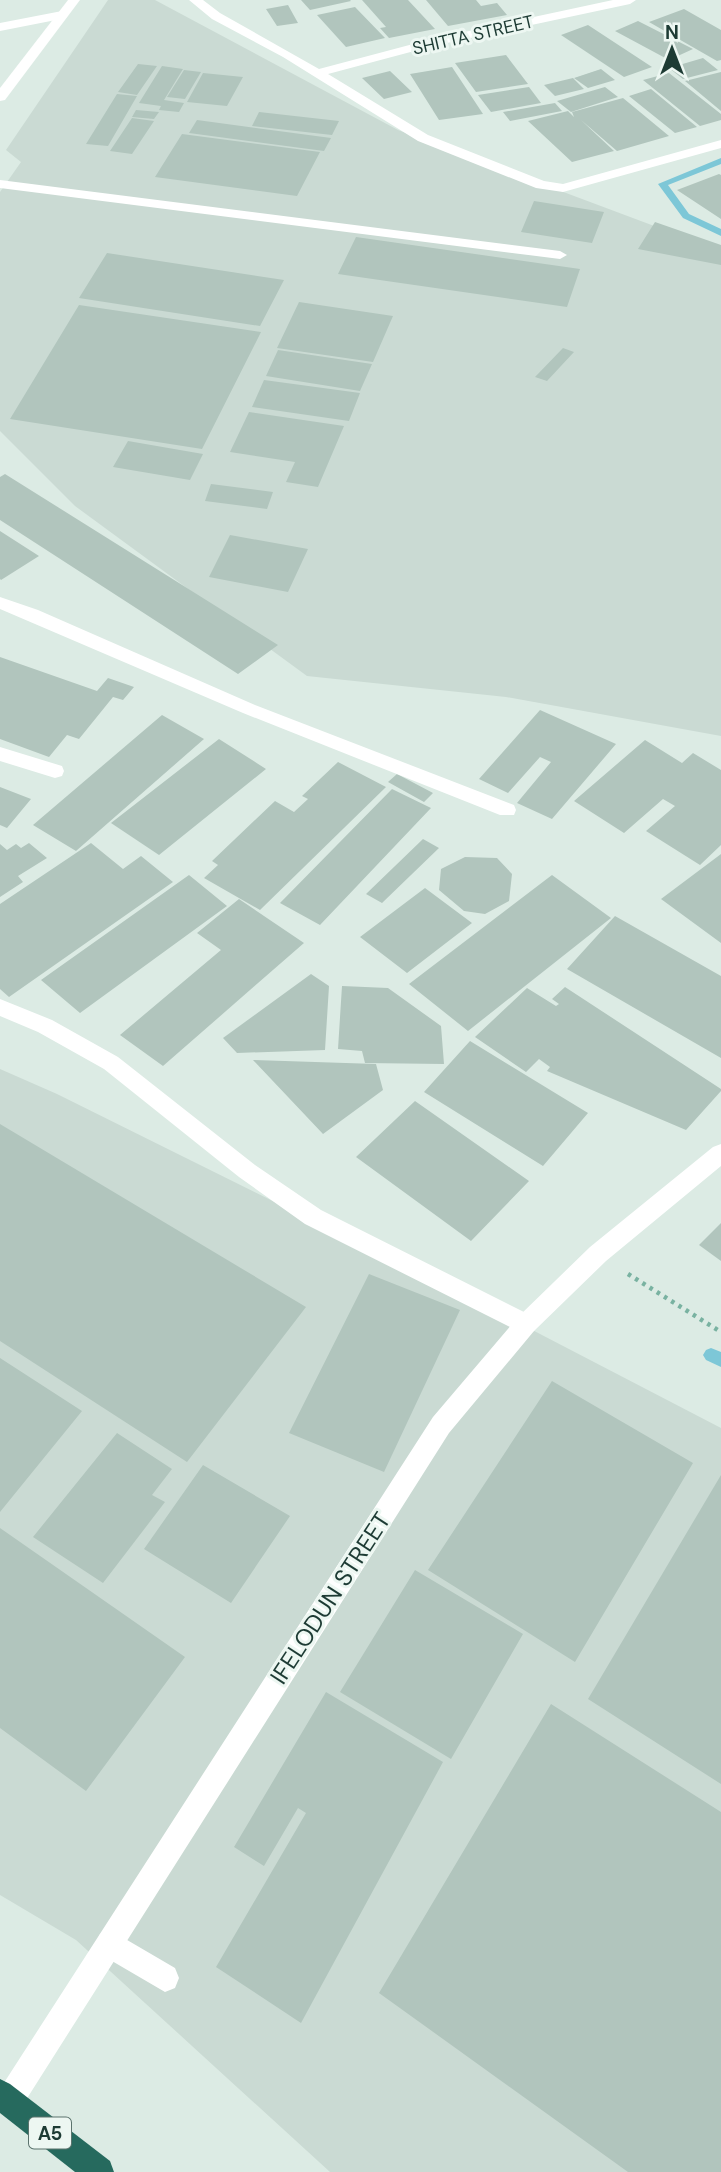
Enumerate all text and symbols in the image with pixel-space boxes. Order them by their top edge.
street label: SHITTA STREET [410,9,536,61]
north arrow [637,14,707,84]
text: N [665,20,679,45]
street label: IFELODUN STREET [263,1506,397,1690]
road number: A5 [29,2118,71,2148]

